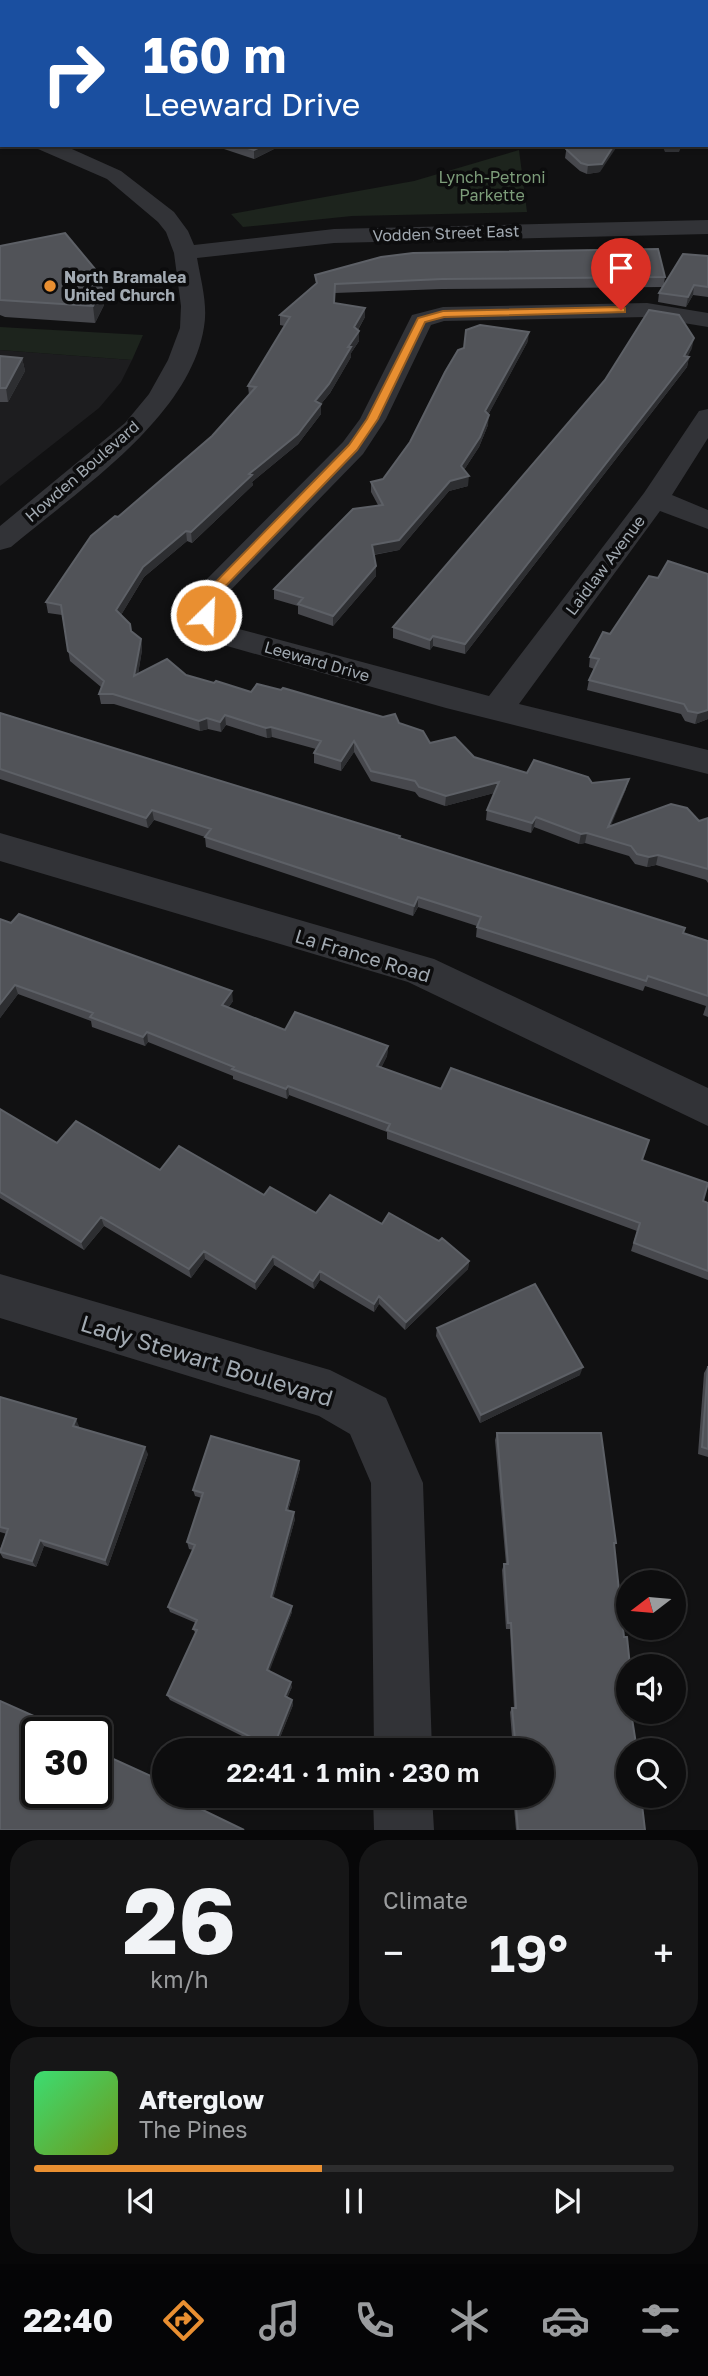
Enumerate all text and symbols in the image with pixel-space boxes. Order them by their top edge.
text: 160 m [143,25,286,84]
icon: right [28,28,119,119]
text: Leeward Drive [143,85,360,123]
park label: Lynch-Petroni Parkette [438,167,546,205]
street label: Vodden Street East [372,220,520,246]
pin [591,238,651,310]
icon: arrive [602,249,640,287]
place label: North Bramalea United Church [64,267,186,305]
marker: North Bramalea United Church [42,278,58,294]
street label: Howden Boulevard [21,416,143,526]
street label: Laidlaw Avenue [561,511,649,619]
position arrow [169,578,243,652]
street label: Leeward Drive [262,636,372,686]
street label: La France Road [293,924,433,986]
street label: Lady Stewart Boulevard [77,1308,337,1412]
north arrow [616,1570,686,1640]
map controls [616,1570,686,1808]
button: sound [616,1654,686,1724]
speed limit sign: 30 [21,1717,112,1808]
button: search [616,1738,686,1808]
text: 22:41 · 1 min · 230 m [226,1757,480,1788]
text: 26 [123,1865,236,1974]
text: Climate [383,1886,468,1914]
text: 19° [489,1921,568,1983]
text: − [383,1930,404,1975]
text: + [653,1930,674,1975]
text: km/h [150,1965,209,1993]
text: Afterglow [139,2084,264,2115]
text: The Pines [139,2115,247,2143]
icon: previous [122,2182,160,2220]
icon: pause [335,2182,373,2220]
icon: next [548,2182,586,2220]
icon: directions [159,2296,208,2345]
icon: music [255,2296,304,2345]
icon: phone [350,2296,399,2345]
icon: climate [445,2296,494,2345]
icon: car [541,2296,590,2345]
icon: filters [636,2296,685,2345]
text: 22:40 [23,2301,113,2339]

